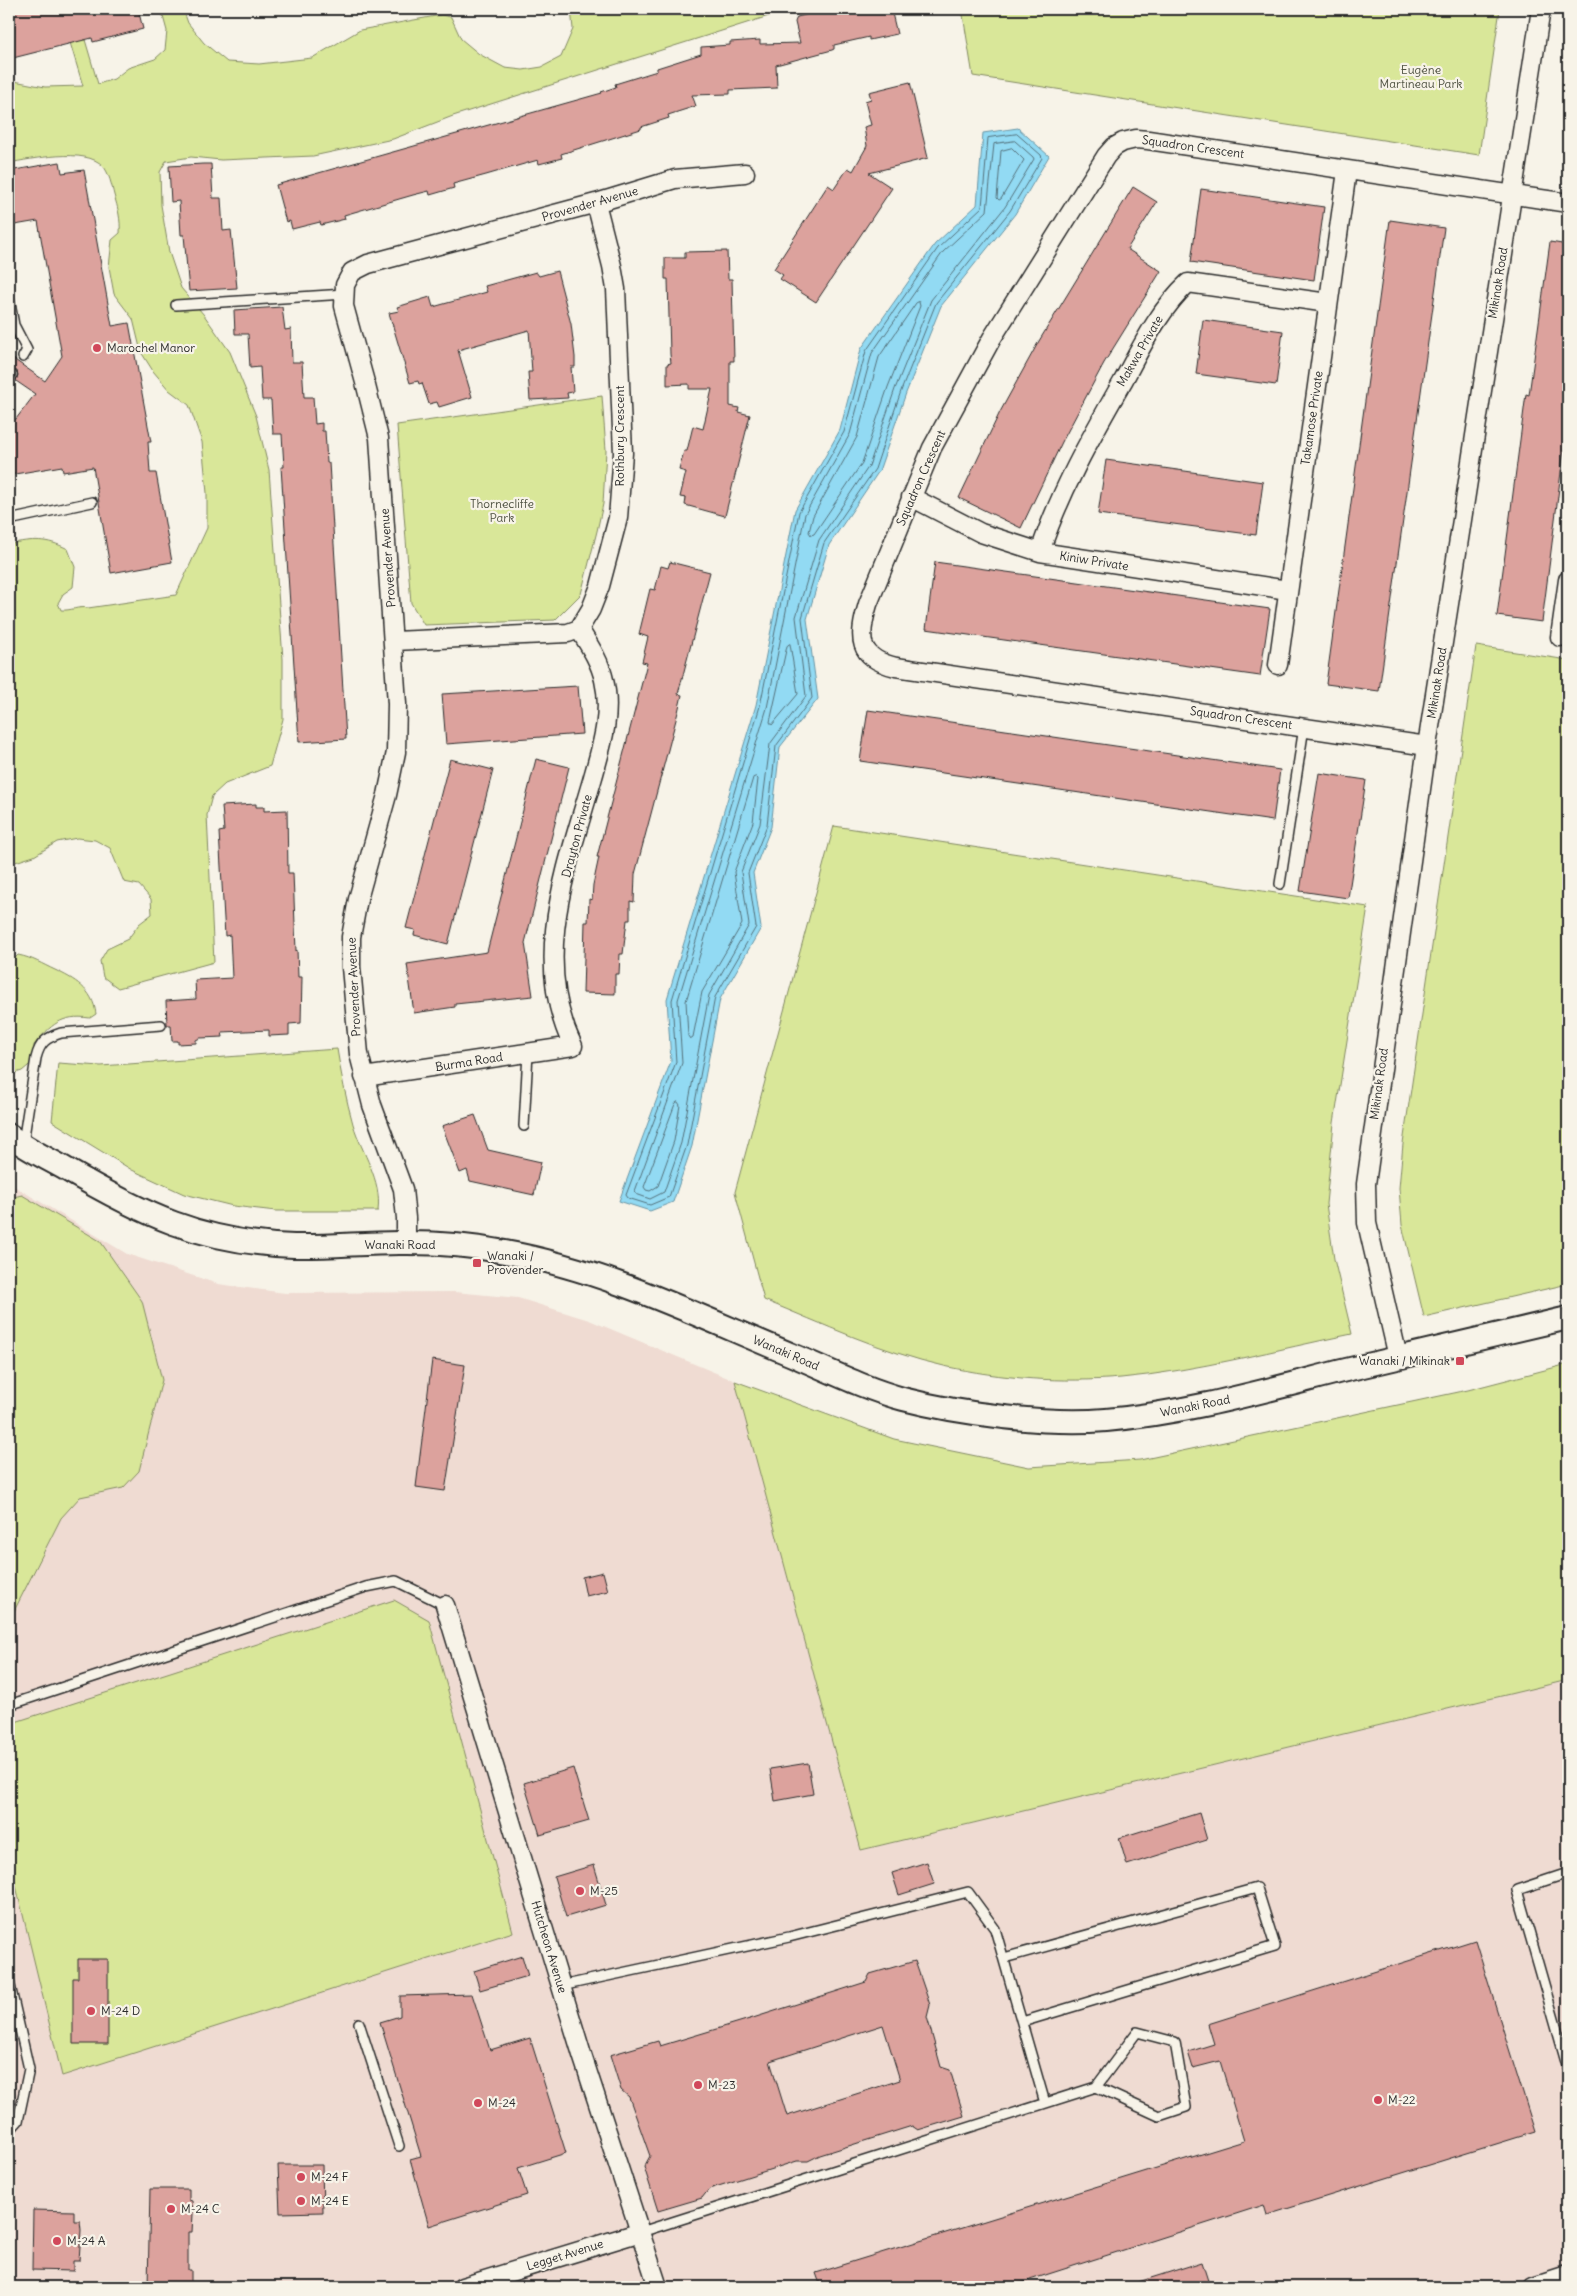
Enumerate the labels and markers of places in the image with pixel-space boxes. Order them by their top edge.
place label: Marochel Manor [107,340,195,355]
marker: Marochel Manor [91,342,103,354]
place label: Wanaki / Provender [487,1248,543,1277]
marker: Wanaki / Provender [471,1257,483,1269]
place label: Wanaki / Mikinak [1359,1353,1450,1368]
marker: Wanaki / Mikinak [1454,1355,1466,1367]
place label: M-25 [590,1883,618,1898]
marker: M-25 [574,1885,586,1897]
place label: M-24 D [101,2003,140,2018]
marker: M-24 D [85,2005,97,2017]
place label: M-23 [708,2077,736,2092]
marker: M-23 [692,2079,704,2091]
place label: M-22 [1388,2092,1416,2107]
marker: M-22 [1372,2094,1384,2106]
place label: M-24 [488,2095,516,2110]
marker: M-24 [472,2097,484,2109]
place label: M-24 F [311,2169,349,2184]
marker: M-24 F [295,2171,307,2183]
place label: M-24 E [311,2193,349,2208]
marker: M-24 E [295,2195,307,2207]
place label: M-24 C [181,2201,220,2216]
marker: M-24 C [165,2203,177,2215]
place label: M-24 A [67,2233,106,2248]
marker: M-24 A [51,2235,63,2247]

